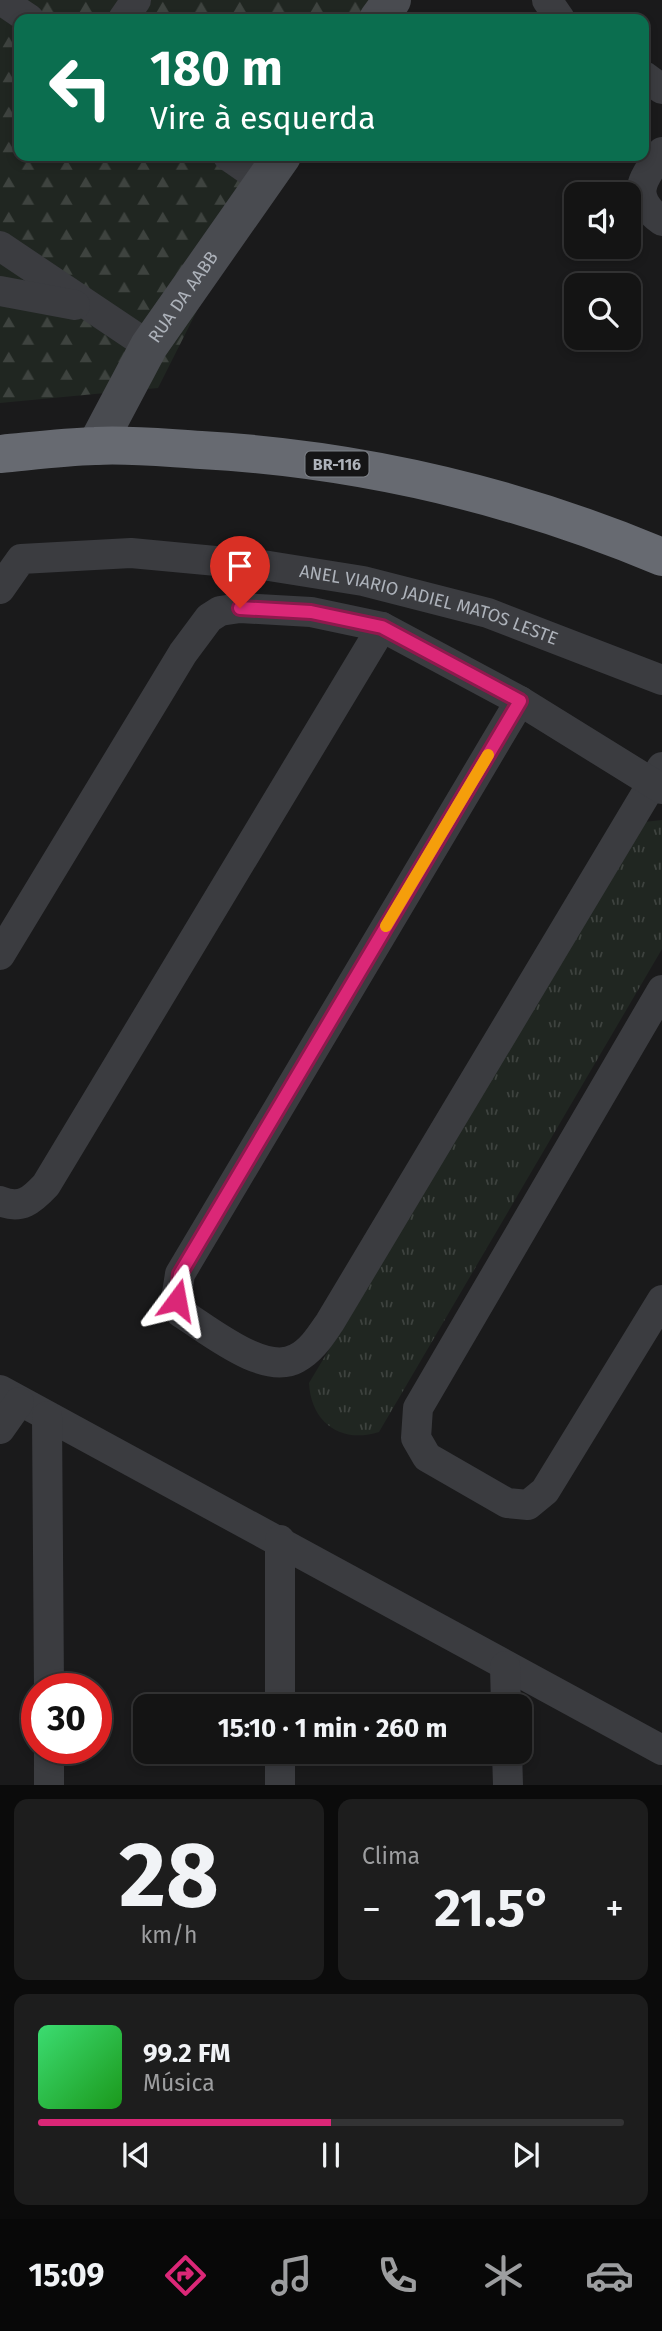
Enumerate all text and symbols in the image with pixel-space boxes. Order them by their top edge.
text: 180 m [150,39,283,98]
icon: left [35,42,126,133]
text: Vire à esquerda [150,99,376,137]
map controls [564,182,641,350]
button: sound [564,182,641,259]
street label: RUA DA AABB [144,247,223,347]
button: search [564,273,641,350]
road number: BR-116 [306,452,368,477]
pin [210,536,270,608]
icon: arrive [221,547,259,585]
street label: ANEL VIARIO JADIEL MATOS LESTE [298,560,561,650]
position arrow [140,1263,214,1337]
speed limit sign: 30 [21,1673,112,1764]
text: 15:10 · 1 min · 260 m [218,1713,447,1744]
text: 28 [119,1821,219,1930]
text: Clima [362,1842,420,1870]
text: 21.5° [434,1877,552,1940]
text: − [362,1886,381,1932]
text: + [605,1886,624,1932]
text: km/h [141,1921,197,1949]
text: 99.2 FM [143,2038,230,2069]
text: Música [143,2069,215,2097]
icon: previous [117,2136,155,2174]
icon: pause [312,2136,350,2174]
icon: next [507,2136,545,2174]
icon: directions [161,2251,210,2300]
icon: music [267,2251,316,2300]
icon: phone [373,2251,422,2300]
icon: climate [479,2251,528,2300]
icon: car [585,2251,634,2300]
text: 15:09 [28,2256,104,2294]

